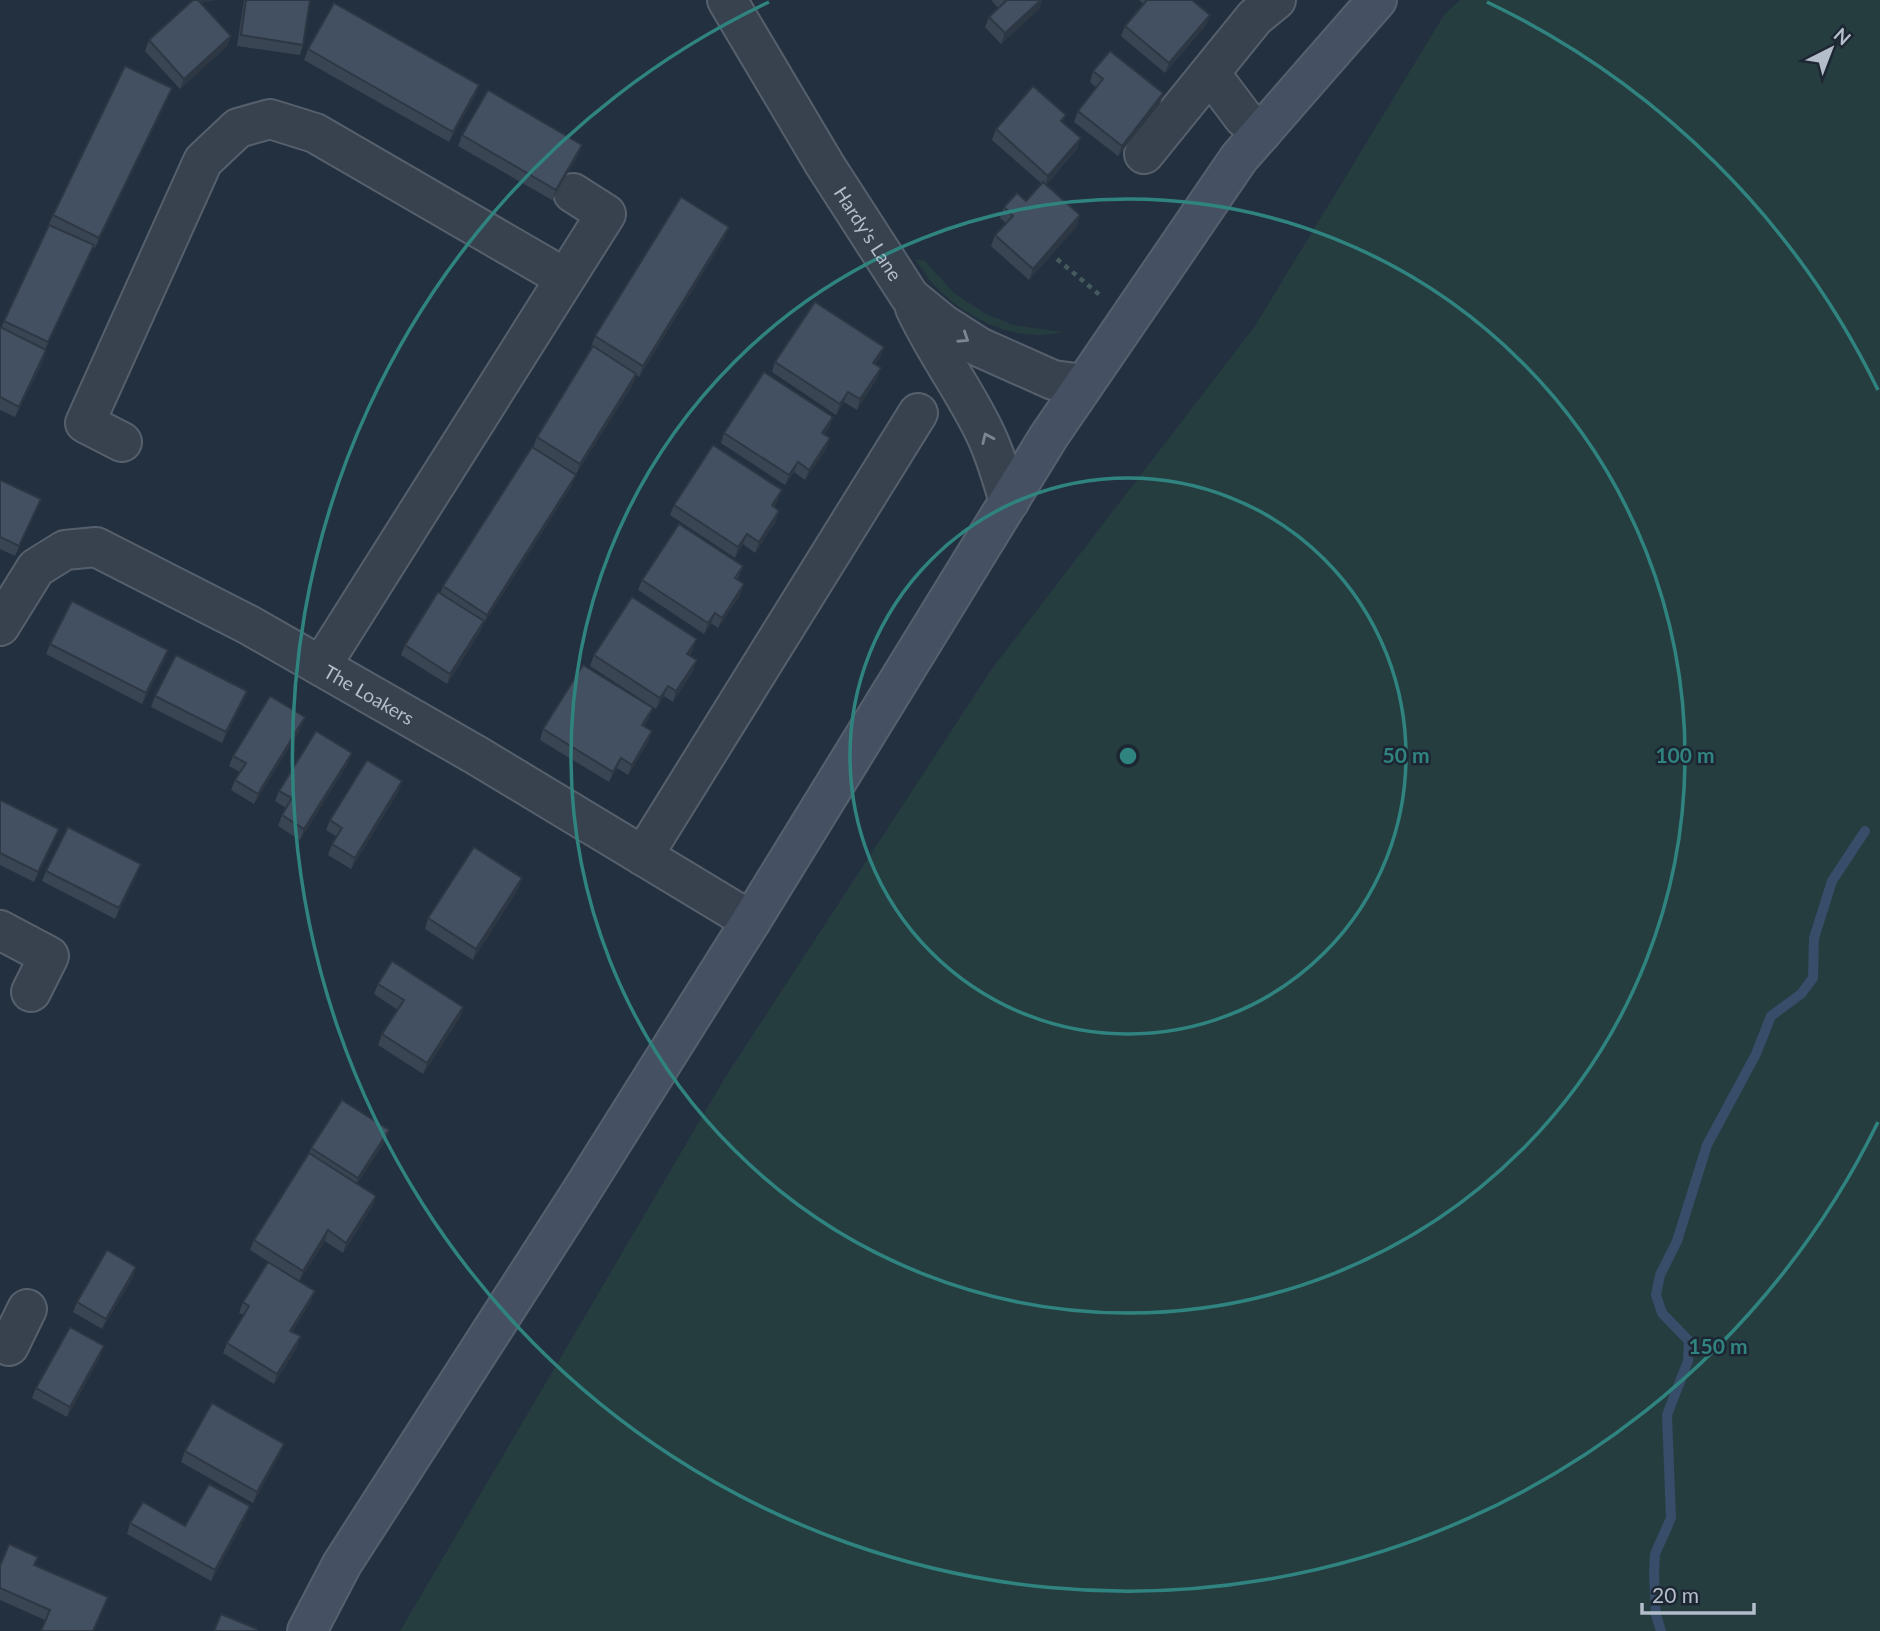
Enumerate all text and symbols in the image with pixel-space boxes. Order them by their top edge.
north arrow [1796,14,1866,84]
text: N [1830,23,1856,49]
street label: Hardy's Lane [830,182,908,285]
one-way arrow [956,329,969,342]
one-way arrow [981,432,995,444]
street label: The Loakers [320,659,419,729]
text: 50 m [1382,742,1430,767]
text: 100 m [1655,742,1715,767]
centre of rings [1116,744,1140,768]
text: 150 m [1688,1333,1748,1358]
scale bar [1642,1572,1754,1616]
text: 20 m [1652,1582,1699,1607]

